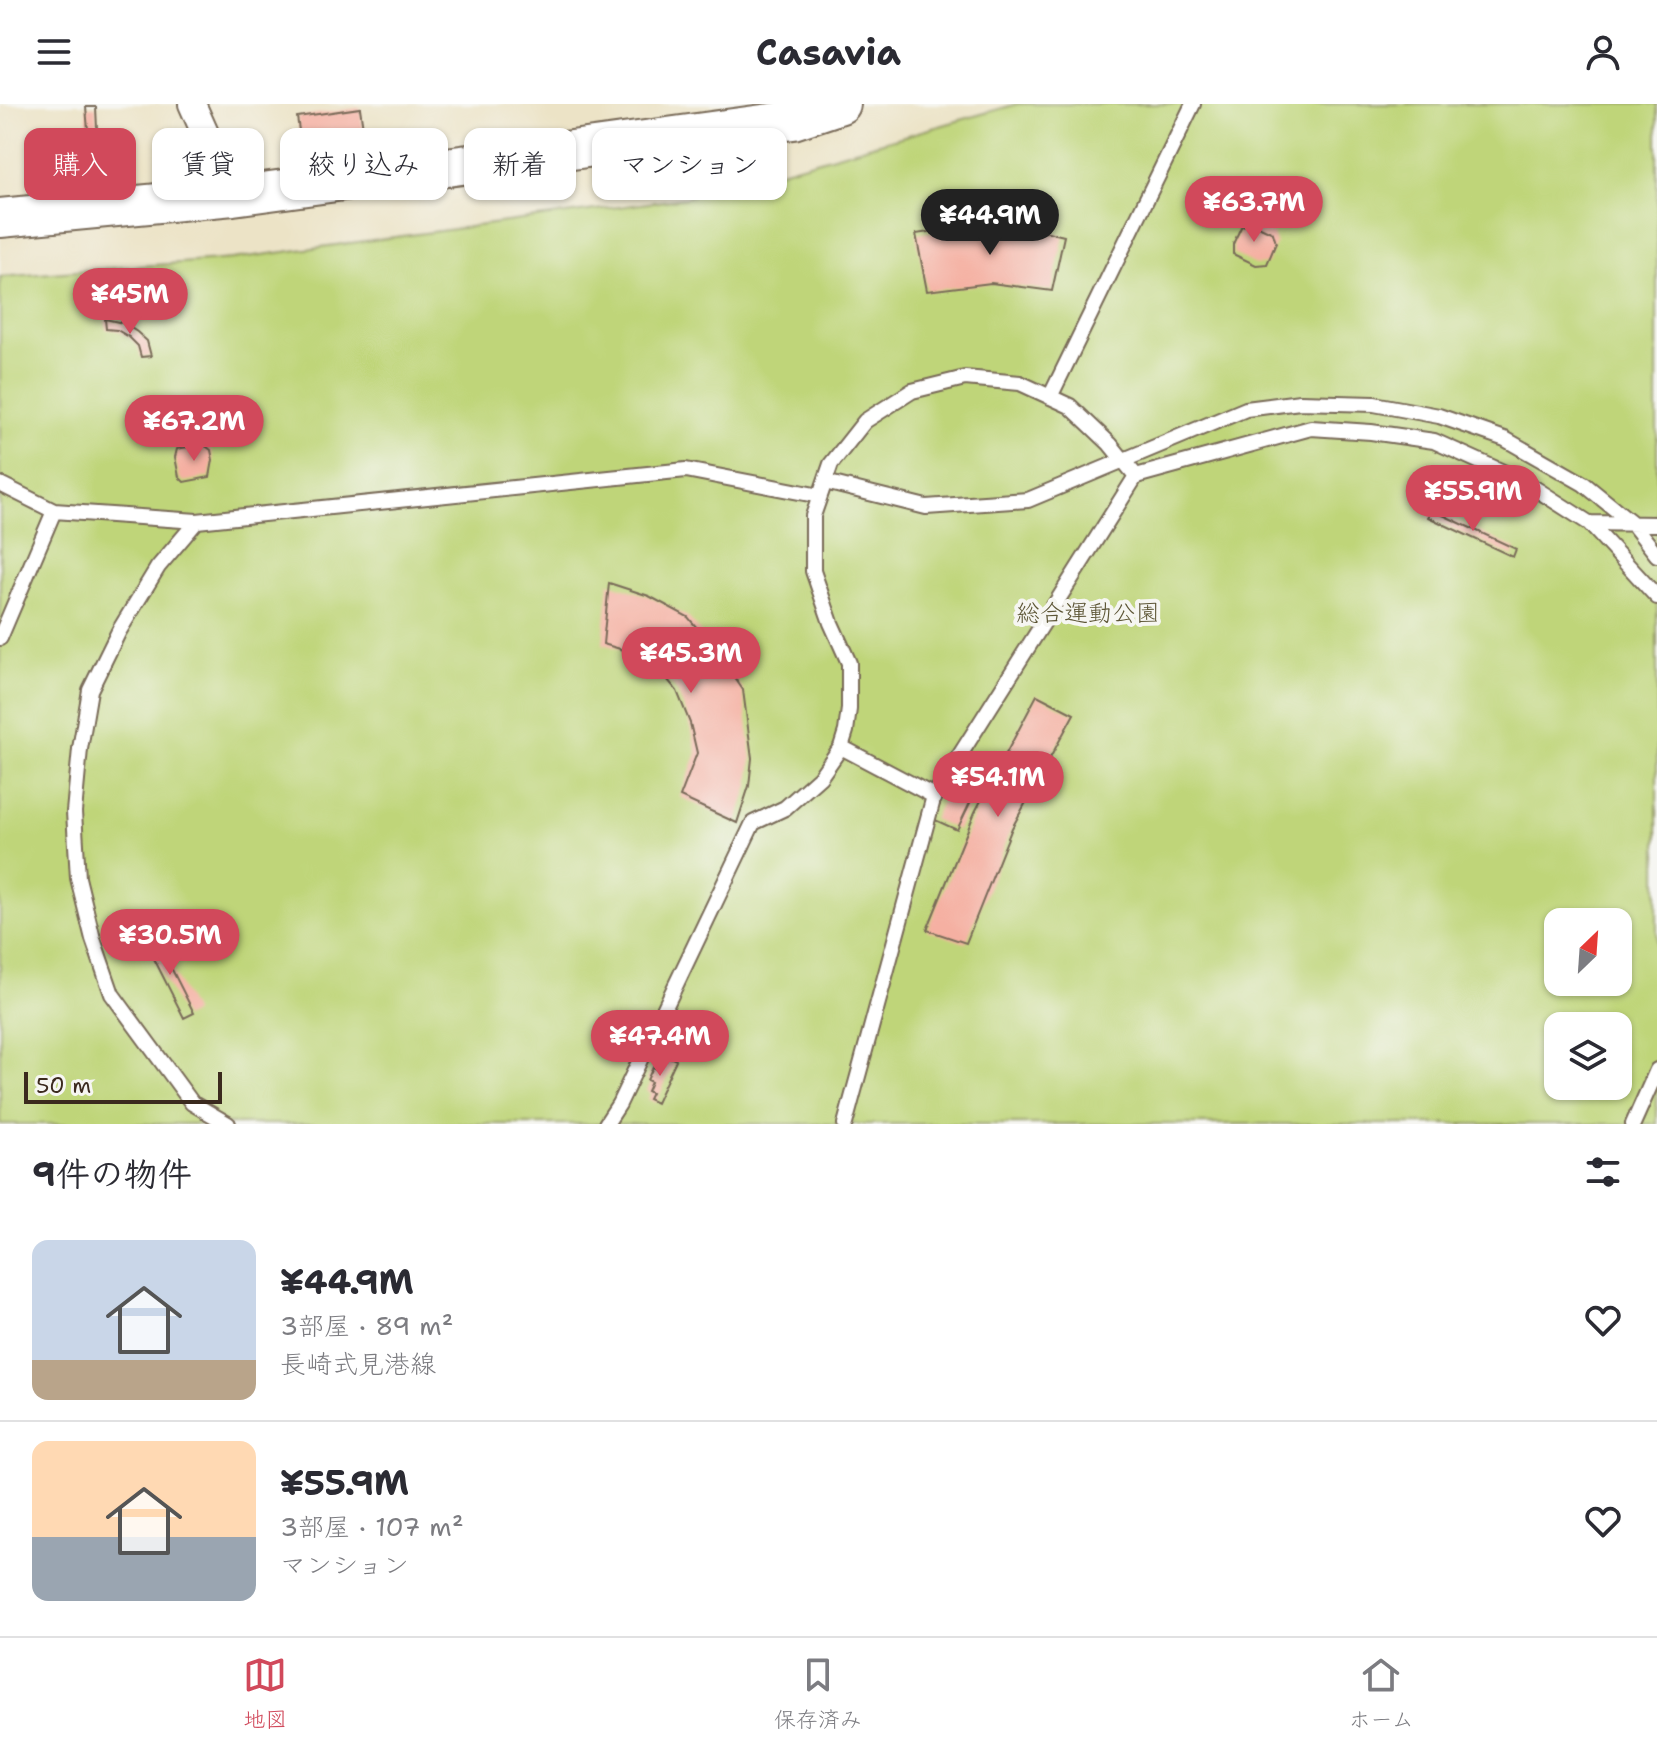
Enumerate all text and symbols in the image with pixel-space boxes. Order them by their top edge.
text: Casavia [756,28,901,77]
icon: menu [32,30,76,74]
icon: person [1581,30,1625,74]
chip: 購入 [24,128,136,200]
chip: 賃貸 [152,128,264,200]
chip: 絞り込み [280,128,448,200]
chip: 新着 [464,128,576,200]
chip: マンション [592,128,787,200]
pin: ¥63.7M [1189,176,1319,244]
text: ¥63.7M [1203,184,1305,219]
pin: ¥44.9M [925,189,1055,257]
text: ¥44.9M [939,197,1041,232]
pin: ¥45M [83,268,177,336]
text: ¥45M [91,276,169,311]
pin: ¥67.2M [129,395,259,463]
text: ¥67.2M [143,403,245,438]
pin: ¥55.9M [1408,465,1538,533]
text: ¥55.9M [1424,473,1522,508]
park label: 総合運動公園 [1016,597,1160,629]
pin: ¥45.3M [626,627,756,695]
text: ¥45.3M [640,635,742,670]
pin: ¥54.1M [933,751,1063,819]
text: ¥54.1M [951,759,1045,794]
north arrow [1544,908,1632,996]
map controls [1544,908,1632,1100]
pin: ¥30.5M [105,909,235,977]
text: ¥30.5M [118,917,222,952]
pin: ¥47.4M [595,1010,725,1078]
button: layers [1544,1012,1632,1100]
text: ¥47.4M [609,1018,711,1053]
scale bar [24,1068,222,1104]
text: 50 m [36,1071,91,1100]
icon: filters [1581,1150,1625,1194]
text: 9件の物件 [32,1151,192,1197]
text: ¥44.9M [280,1259,414,1305]
icon: home [96,1272,192,1368]
icon: heart [1581,1298,1625,1342]
text: 3部屋 · 89 m² [280,1308,454,1343]
text: 長崎式見港線 [280,1346,436,1381]
text: ¥55.9M [280,1460,409,1506]
icon: home [96,1473,192,1569]
icon: heart [1581,1499,1625,1543]
text: 3部屋 · 107 m² [280,1509,464,1544]
text: マンション [280,1547,409,1582]
tab: 地図 [243,1653,287,1734]
tab: 保存済み [774,1653,862,1734]
tab: ホーム [1349,1653,1414,1734]

